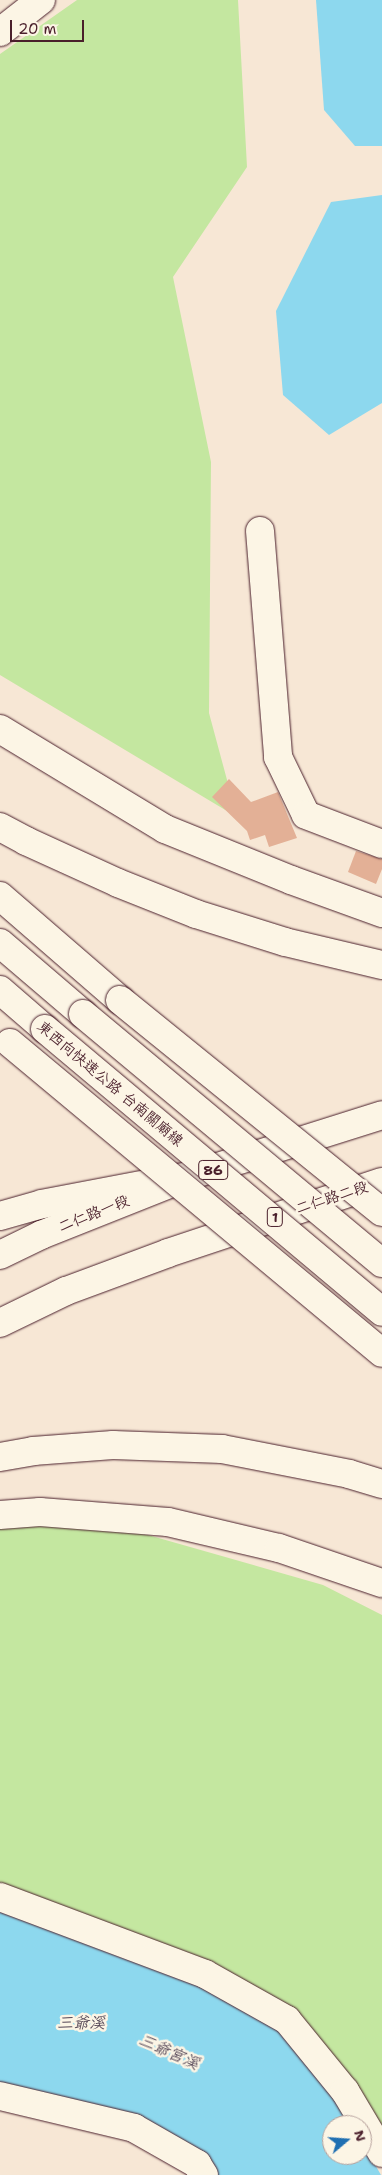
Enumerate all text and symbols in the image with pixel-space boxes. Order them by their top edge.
scale bar [12,10,86,42]
text: 20 m [18,19,57,39]
street label: 東西向快速公路 台南關廟線 [33,1018,187,1150]
road number: 86 [198,1158,228,1182]
street label: 二仁路二段 [294,1178,370,1218]
street label: 二仁路一段 [56,1192,132,1236]
road number: 1 [266,1206,284,1228]
water label: 三爺溪 [57,2013,105,2033]
water label: 三爺宮溪 [136,2030,202,2074]
north arrow [322,2115,372,2165]
text: N [350,2128,371,2144]

